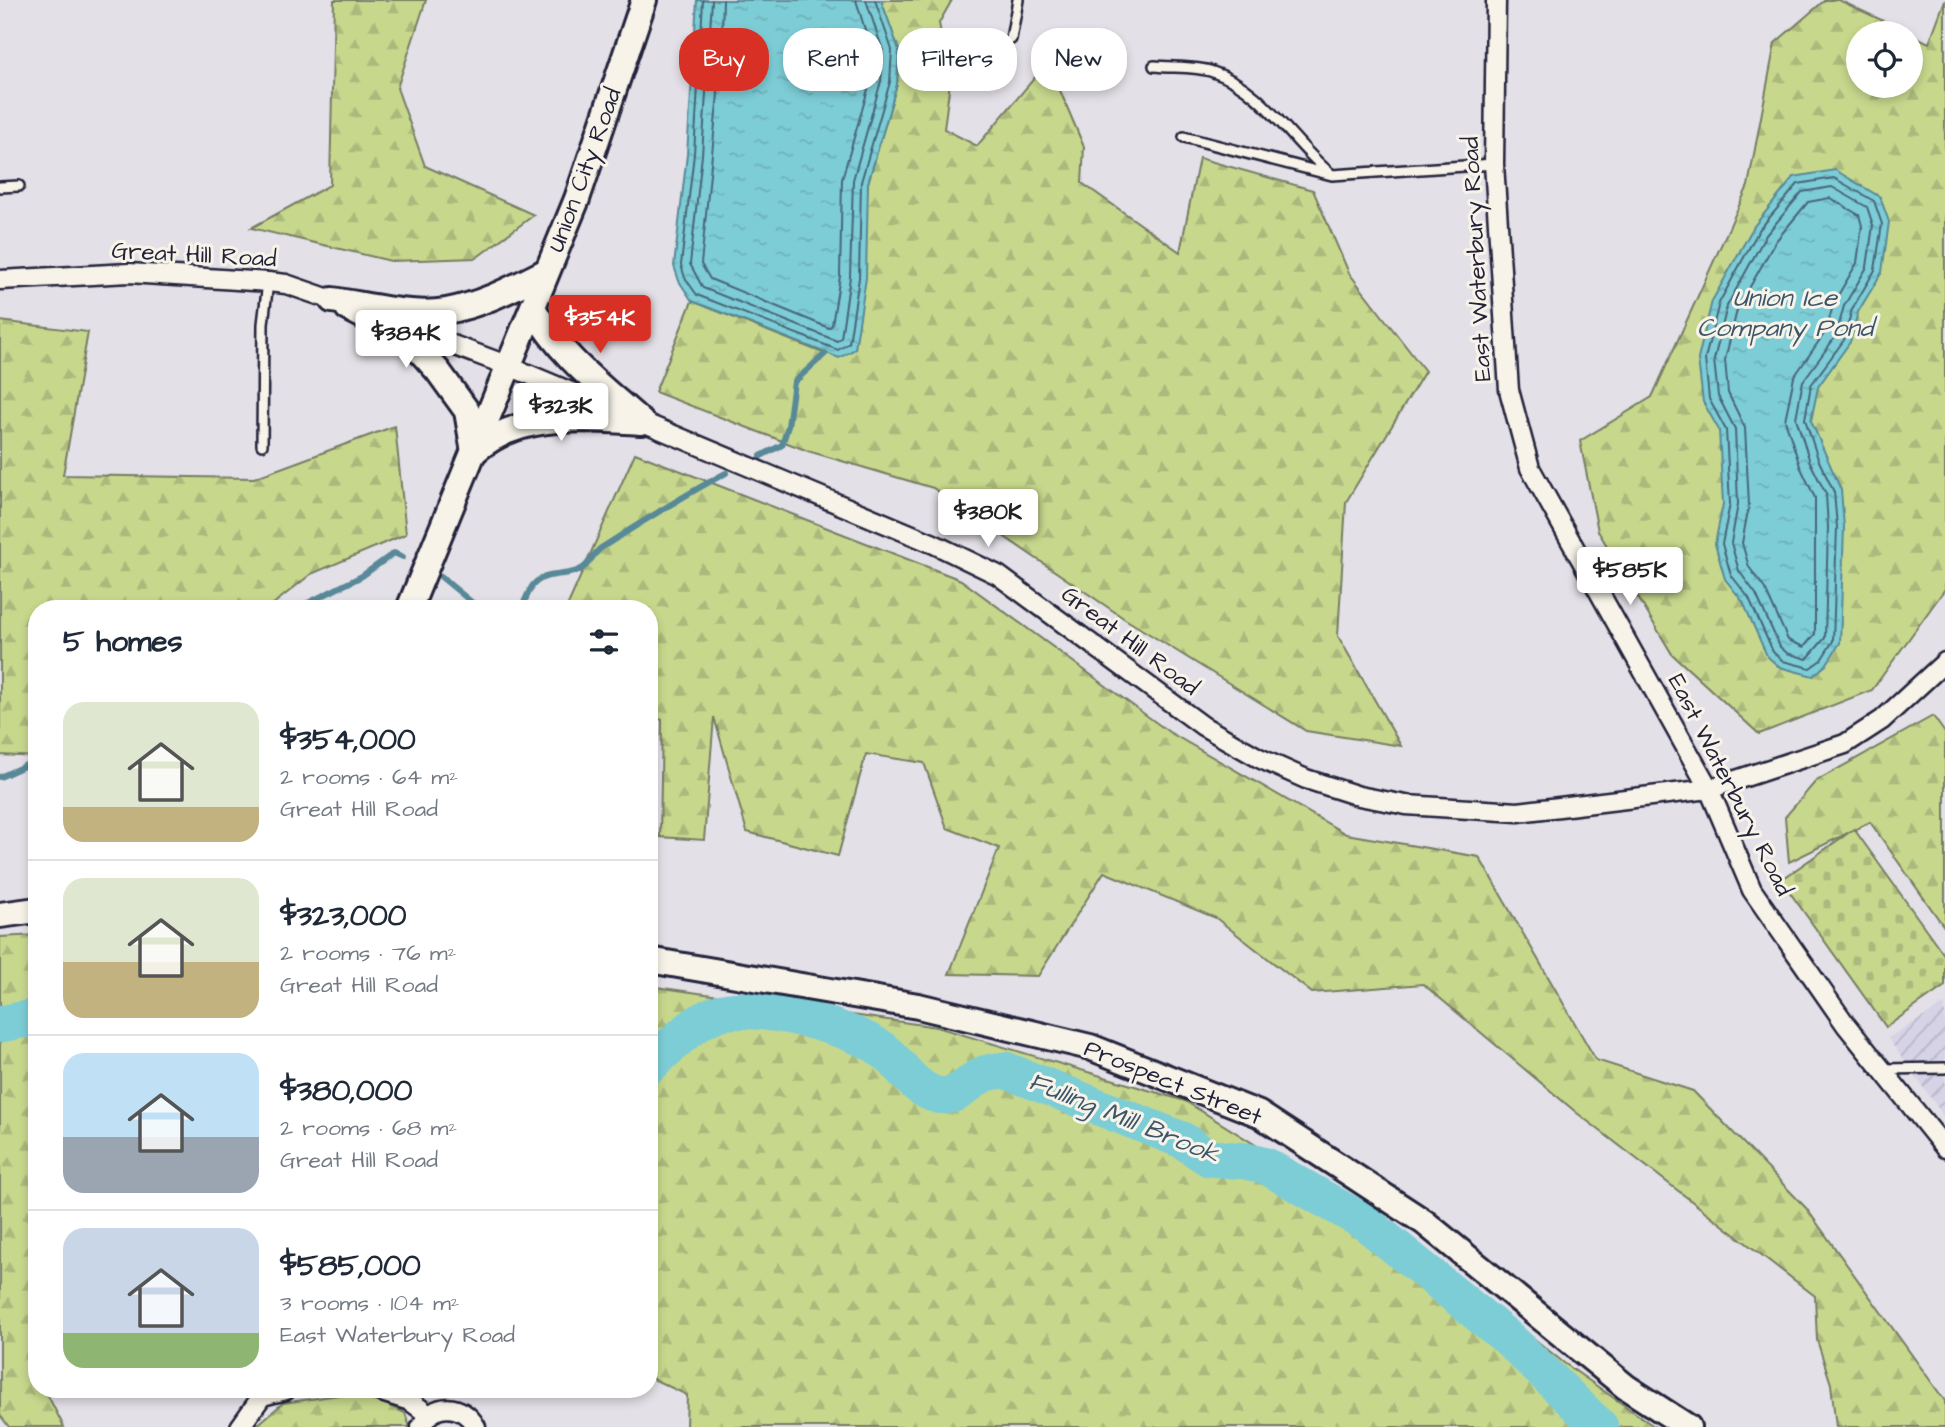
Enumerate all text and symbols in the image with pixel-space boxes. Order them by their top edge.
map controls [1846,21,1923,98]
button: locate [1846,21,1923,98]
chip: Buy [679,28,769,91]
chip: Rent [783,28,883,91]
chip: Filters [897,28,1017,91]
chip: New [1031,28,1127,91]
street label: Union City Road [540,83,631,257]
street label: East Waterbury Road [1454,136,1501,382]
street label: Great Hill Road [111,234,277,276]
water label: Union Ice Company Pond [1697,280,1878,347]
pin: $354K [551,296,649,355]
text: $354K [565,302,635,334]
pin: $384K [357,310,455,370]
text: $384K [372,317,441,349]
pin: $323K [512,384,610,443]
text: $323K [529,390,593,422]
pin: $380K [939,490,1037,549]
text: $380K [954,496,1022,528]
pin: $585K [1581,548,1679,607]
text: $585K [1593,554,1667,586]
street label: Great Hill Road [1054,578,1206,704]
text: 5 homes [63,621,183,663]
icon: filters [585,623,623,661]
street label: East Waterbury Road [1658,668,1801,902]
text: $354,000 [280,719,416,761]
icon: home [119,730,203,814]
text: 2 rooms · 64 m² [280,761,458,793]
text: Great Hill Road [280,793,438,825]
text: $323,000 [280,895,407,937]
icon: home [119,906,203,990]
text: 2 rooms · 76 m² [280,937,456,969]
text: Great Hill Road [280,969,438,1001]
street label: Prospect Street [1079,1032,1267,1134]
water label: Fulling Mill Brook [1023,1063,1225,1174]
text: $380,000 [280,1070,412,1112]
icon: home [119,1081,203,1165]
text: 2 rooms · 68 m² [280,1112,457,1144]
text: Great Hill Road [280,1144,438,1176]
text: $585,000 [280,1245,421,1287]
icon: home [119,1256,203,1340]
text: 3 rooms · 104 m² [280,1287,459,1319]
text: East Waterbury Road [280,1319,515,1351]

